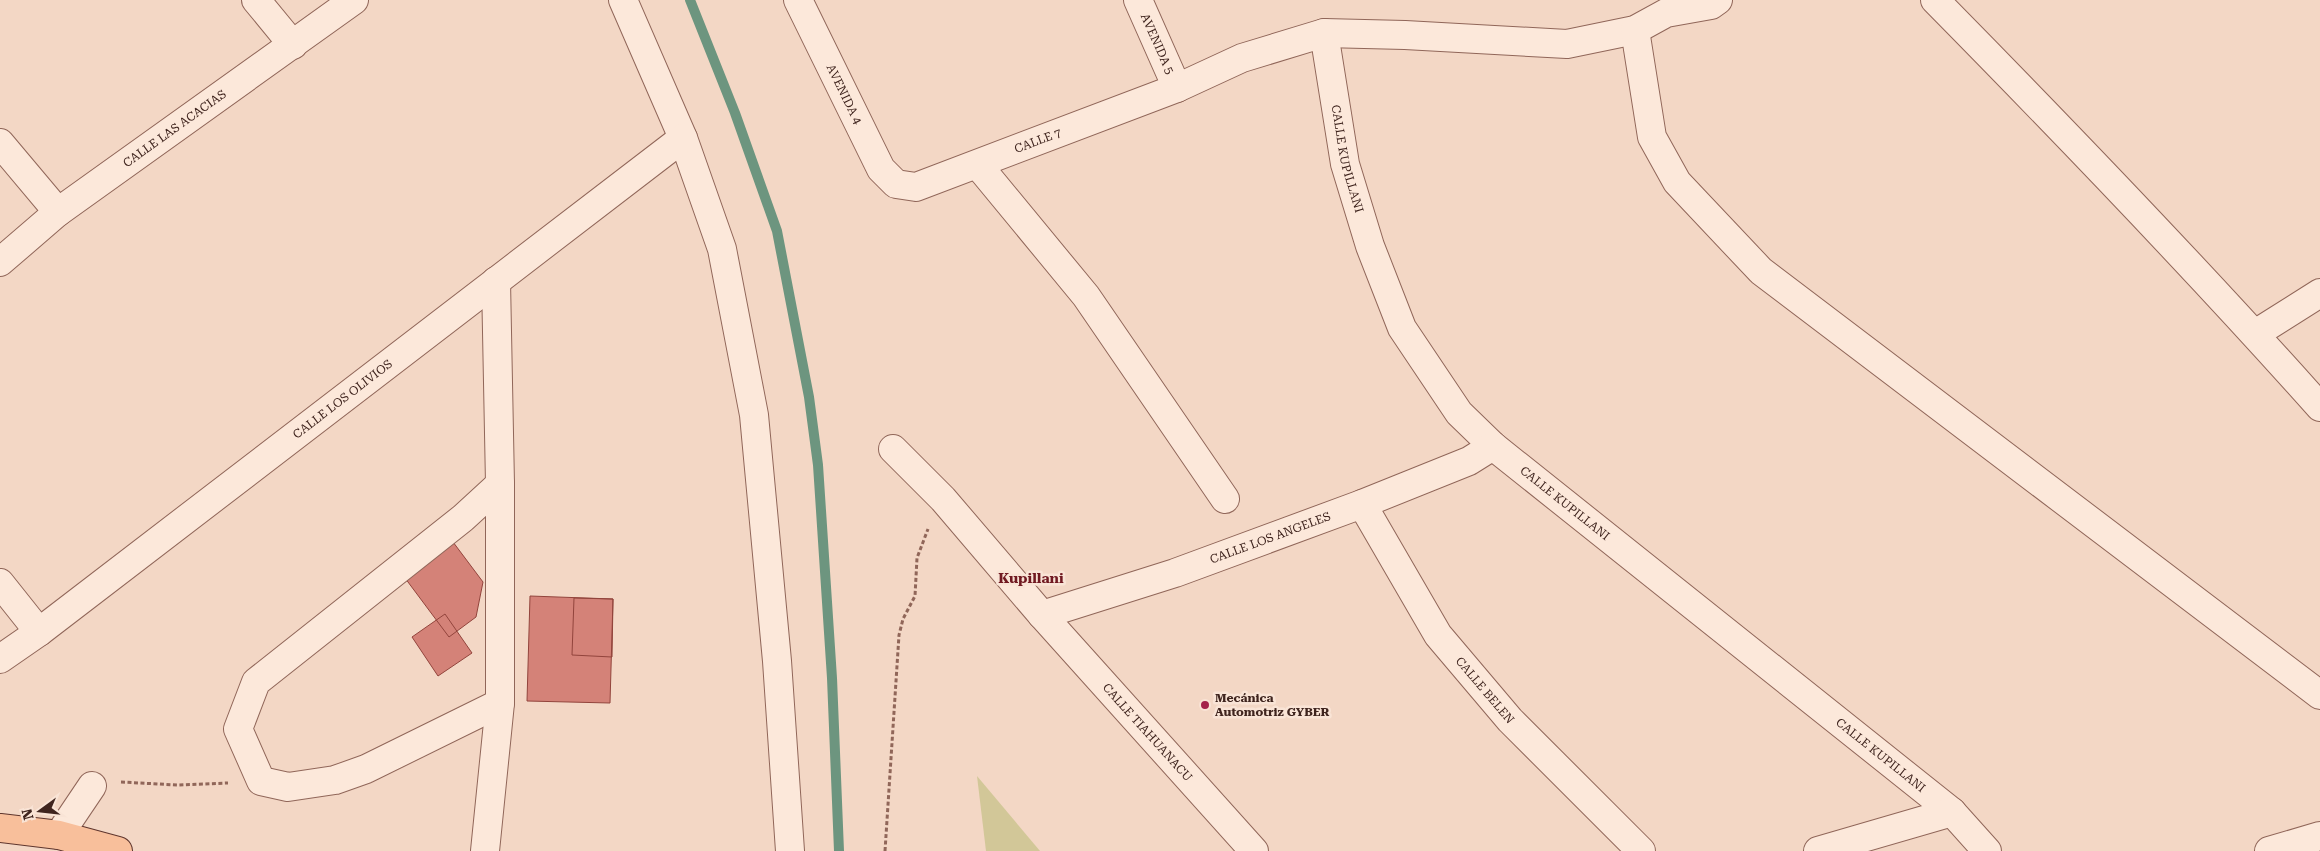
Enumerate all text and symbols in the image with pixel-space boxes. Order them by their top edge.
street label: AVENIDA 5 [1138,11,1177,77]
street label: AVENIDA 4 [824,62,865,127]
street label: CALLE LAS ACACIAS [120,87,229,170]
street label: CALLE KUPILLANI [1329,104,1366,214]
street label: CALLE 7 [1012,125,1064,156]
street label: CALLE LOS OLIVIOS [290,357,395,442]
street label: CALLE KUPILLANI [1517,463,1612,543]
street label: CALLE LOS ANGELES [1208,509,1333,567]
district label: Kupillani [998,570,1064,586]
street label: CALLE BELEN [1453,654,1517,727]
street label: CALLE TIAHUANACU [1100,680,1195,785]
place label: Mecánica Automotriz GYBER [1215,691,1329,719]
marker: Mecánica Automotriz GYBER [1199,699,1211,711]
street label: CALLE KUPILLANI [1833,715,1928,795]
north arrow [15,786,65,836]
text: N [18,807,37,822]

